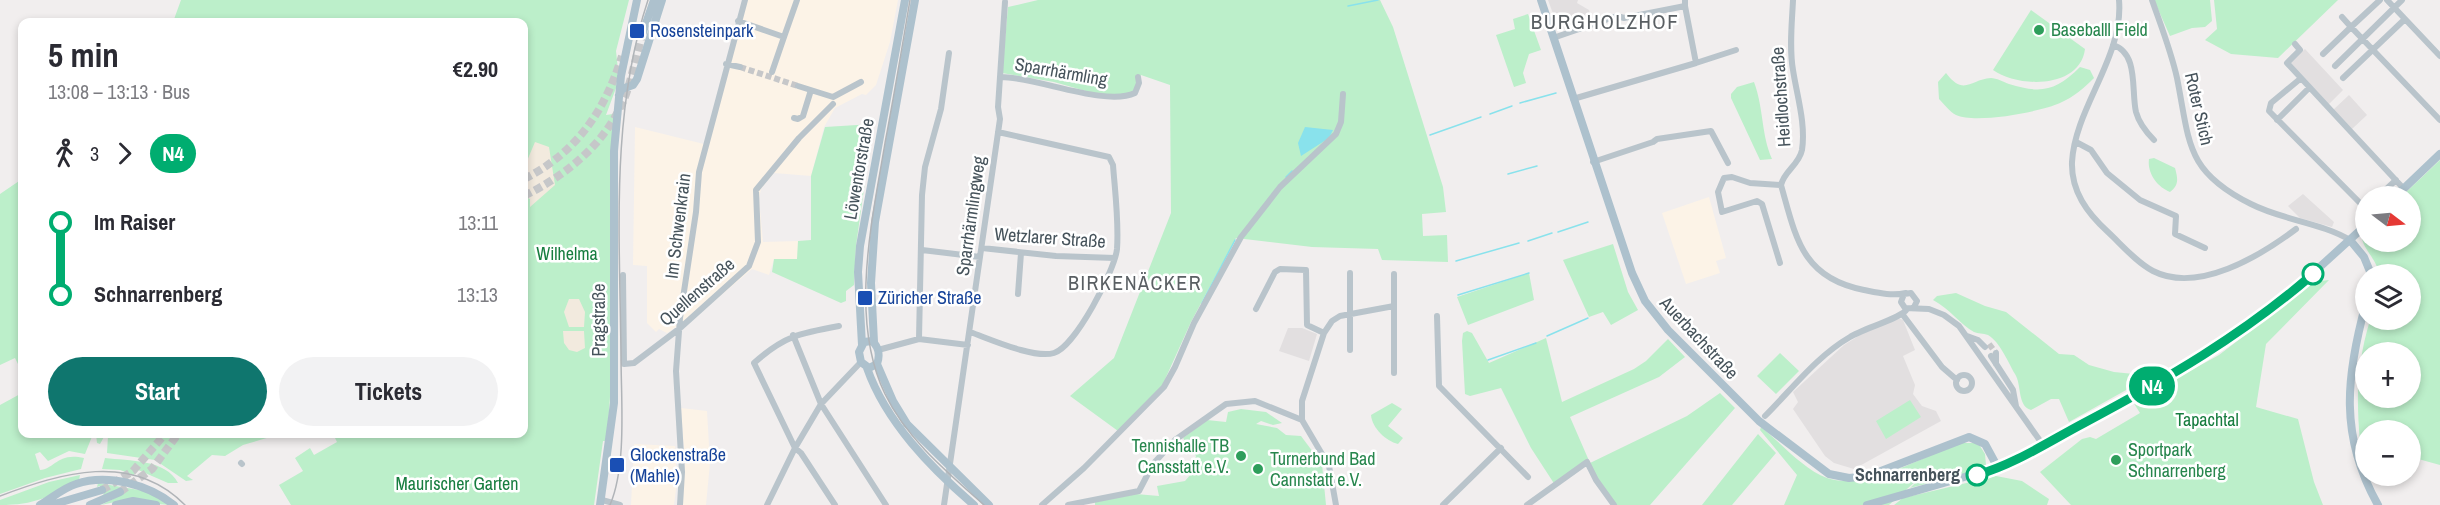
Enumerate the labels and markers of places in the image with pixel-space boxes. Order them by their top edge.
place label: Baseballl Field [2051,17,2148,42]
place label: Rosensteinpark [650,18,754,43]
marker: Rosensteinpark [628,22,646,40]
marker: Baseballl Field [2032,23,2046,37]
unlabelled marker [2302,263,2324,285]
place label: Züricher Straße [878,285,981,310]
marker: Züricher Straße [856,289,874,307]
place label: Tennishalle TB Cansstatt e.V. [1132,433,1229,479]
place label: Sportpark Schnarrenberg [2128,437,2226,483]
place label: Glockenstraße (Mahle) [630,442,726,488]
place label: Turnerbund Bad Cannstatt e.V. [1270,446,1375,492]
marker: Tennishalle TB Cansstatt e.V. [1234,449,1248,463]
marker: Sportpark Schnarrenberg [2109,453,2123,467]
marker: Glockenstraße (Mahle) [608,456,626,474]
marker: Turnerbund Bad Cannstatt e.V. [1251,462,1265,476]
place label: Schnarrenberg [1855,462,1960,487]
marker: Schnarrenberg [1966,464,1988,486]

